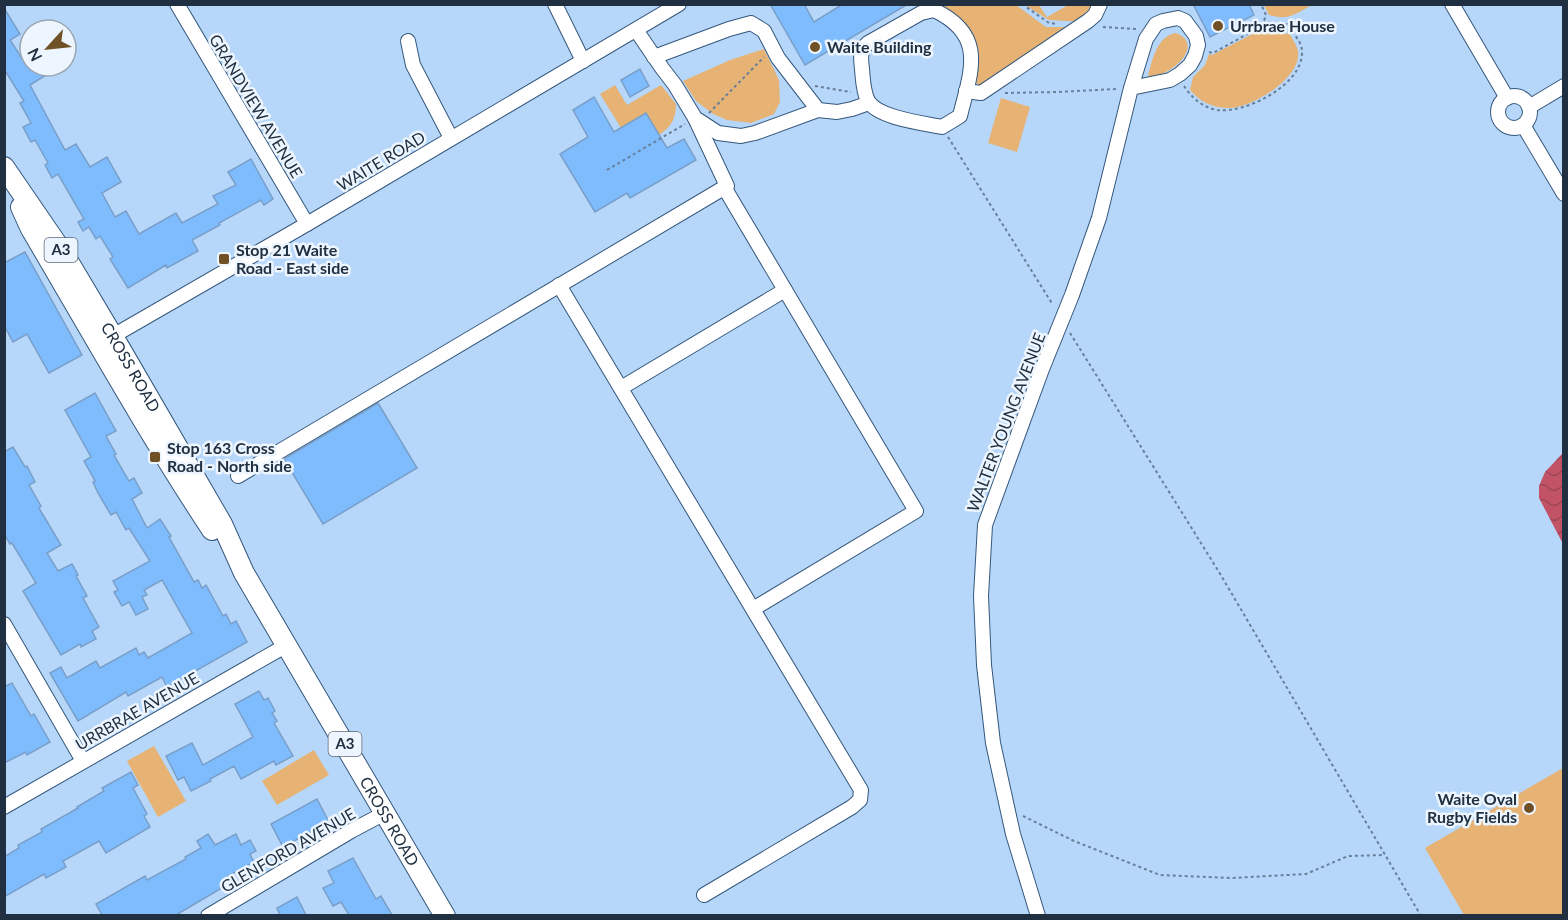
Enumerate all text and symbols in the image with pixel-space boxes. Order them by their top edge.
place label: Urrbrae House [1230,16,1335,35]
north arrow [18,18,78,78]
marker: Urrbrae House [1211,19,1225,33]
street label: GRANDVIEW AVENUE [206,30,307,181]
place label: Waite Building [827,37,932,56]
marker: Waite Building [808,40,822,54]
text: N [23,45,45,65]
street label: WAITE ROAD [333,127,428,194]
road number: A3 [44,238,78,262]
place label: Stop 21 Waite Road - East side [236,240,349,277]
marker: Stop 21 Waite Road - East side [217,252,231,266]
street label: CROSS ROAD [98,319,165,415]
street label: WALTER YOUNG AVENUE [963,330,1049,514]
place label: Stop 163 Cross Road - North side [167,438,292,475]
marker: Stop 163 Cross Road - North side [148,450,162,464]
street label: URRBRAE AVENUE [72,668,202,754]
road number: A3 [328,732,362,756]
street label: CROSS ROAD [356,773,424,869]
place label: Waite Oval Rugby Fields [1427,789,1517,826]
marker: Waite Oval Rugby Fields [1522,801,1536,815]
street label: GLENFORD AVENUE [217,803,358,896]

